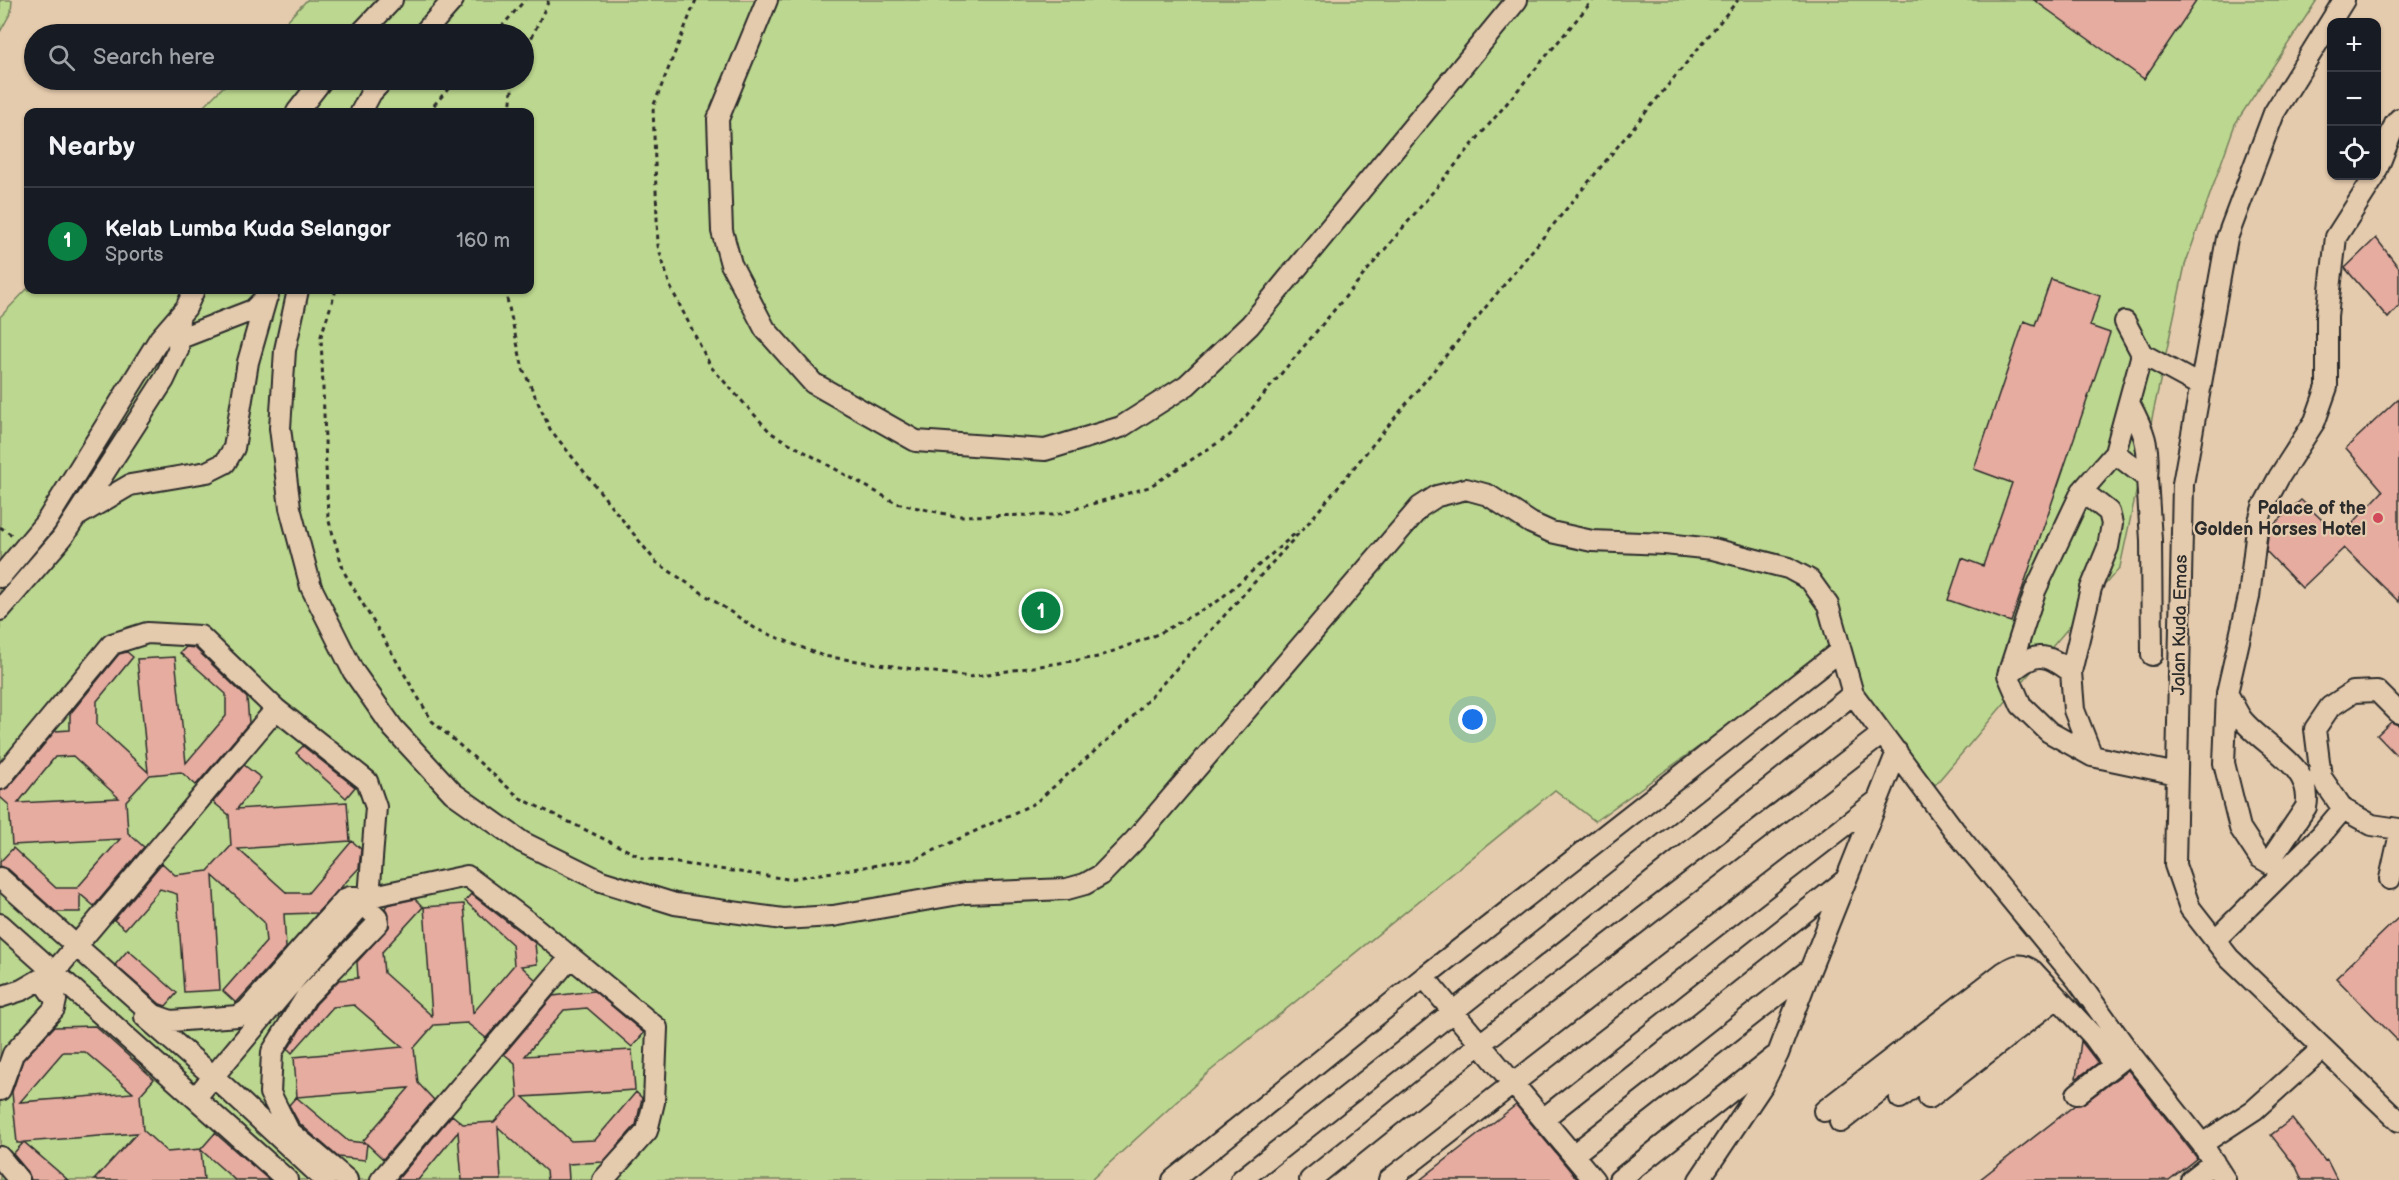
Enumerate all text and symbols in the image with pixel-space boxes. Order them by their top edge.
map controls [2327,18,2381,180]
button: + [2327,18,2381,72]
search box [24,24,534,90]
icon: search [45,41,78,74]
text: Search here [93,44,215,71]
button: − [2327,72,2381,126]
button: locate [2327,126,2381,180]
text: Nearby [48,132,135,163]
text: Kelab Lumba Kuda Selangor [105,216,391,243]
text: 1 [63,229,72,253]
text: 160 m [456,229,510,253]
text: Sports [105,243,163,267]
place label: Palace of the Golden Horses Hotel [2194,498,2366,540]
marker: Palace of the Golden Horses Hotel [2371,511,2385,525]
street label: Jalan Kuda Emas [2168,554,2192,696]
pin: 1 [1022,588,1060,634]
your location [1458,705,1487,734]

